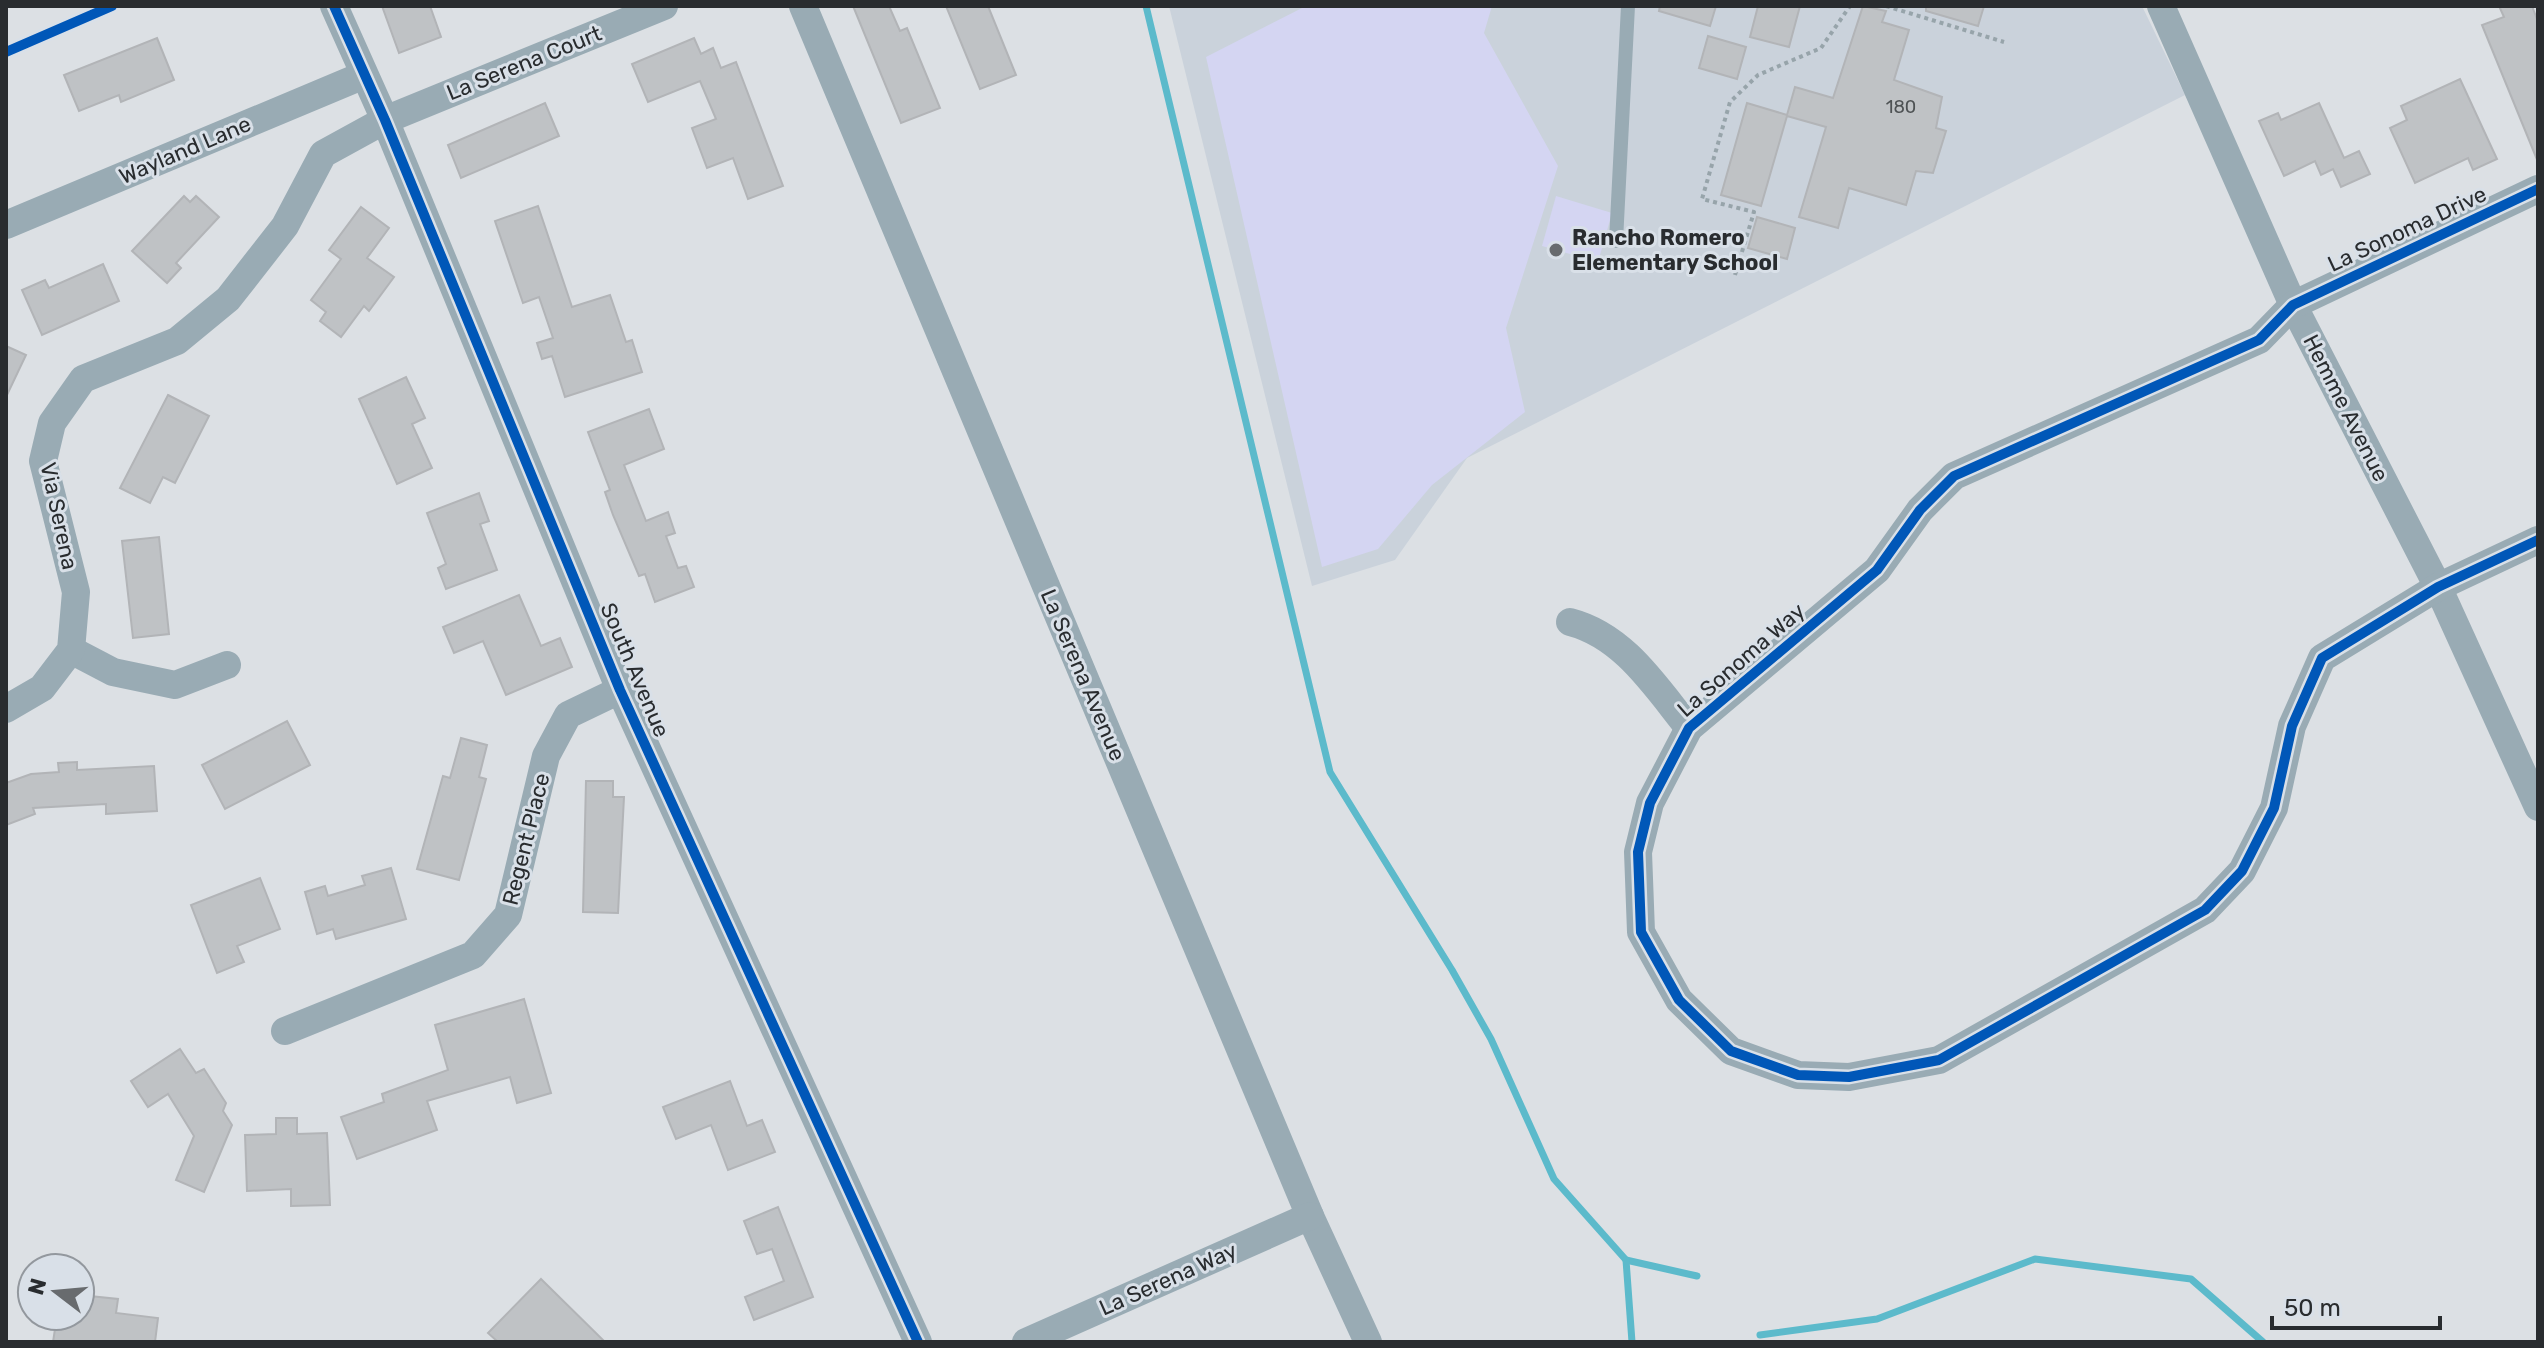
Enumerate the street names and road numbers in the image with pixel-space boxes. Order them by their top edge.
street label: La Serena Court [443,19,606,106]
street label: Wayland Lane [115,110,255,190]
street label: La Sonoma Drive [2323,180,2491,278]
street label: Hemme Avenue [2297,330,2395,486]
street label: Via Serena [34,460,84,572]
street label: La Serena Avenue [1035,585,1131,765]
street label: La Sonoma Way [1672,597,1810,723]
street label: South Avenue [595,599,675,741]
street label: Regent Place [497,770,555,908]
street label: La Serena Way [1095,1237,1241,1321]

